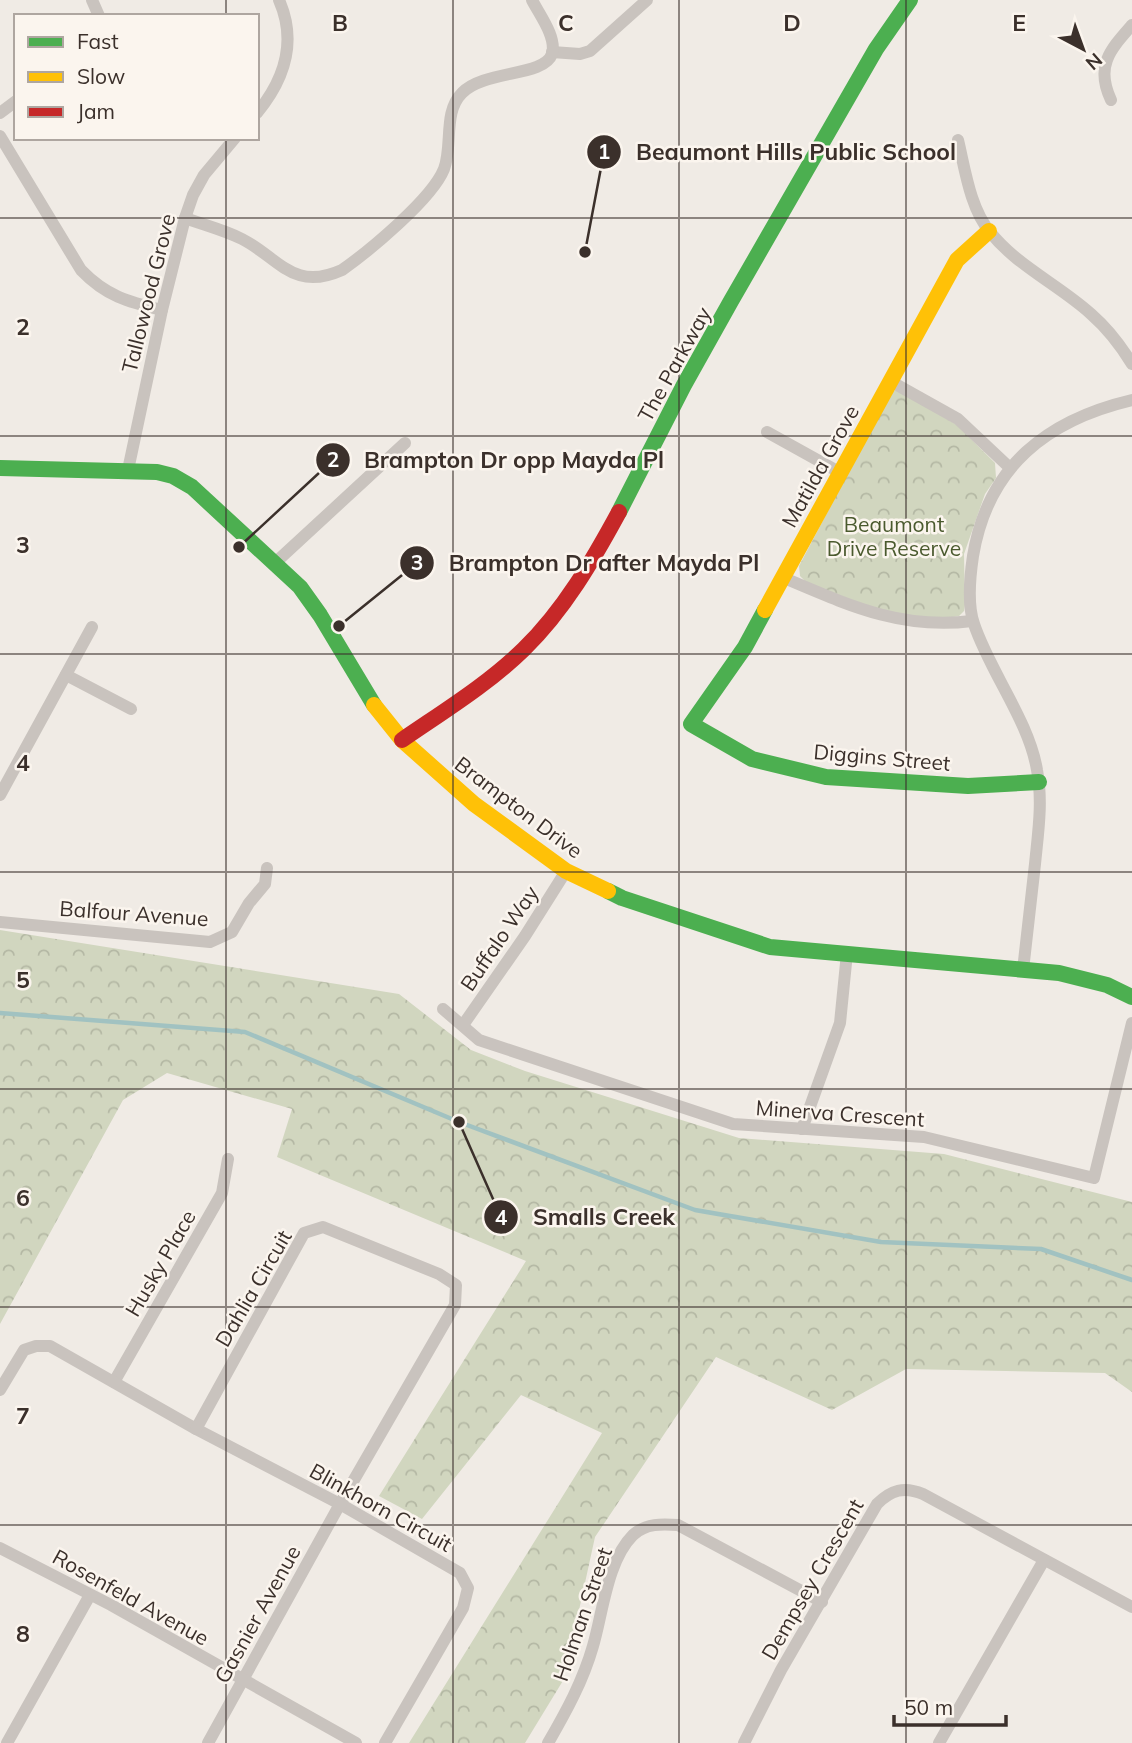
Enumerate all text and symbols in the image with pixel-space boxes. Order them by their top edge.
text: B [332,8,348,37]
text: C [558,8,574,37]
text: D [783,8,801,37]
text: E [1012,8,1026,37]
legend [14,14,259,140]
north arrow [1048,14,1118,84]
text: Fast [77,28,119,54]
text: N [1081,48,1107,76]
text: Slow [77,63,125,89]
text: Jam [77,98,115,124]
callout: Beaumont Hills Public School [587,130,970,174]
text: Beaumont Hills Public School [636,137,956,166]
text: 1 [598,138,610,164]
street label: Tallowood Grove [116,211,180,375]
street label: The Parkway [632,302,716,426]
text: 2 [16,312,30,341]
street label: Matilda Grove [776,400,864,532]
callout: Brampton Dr opp Mayda Pl [315,438,679,482]
text: Brampton Dr opp Mayda Pl [364,445,664,474]
text: 2 [327,446,339,472]
park label: Beaumont Drive Reserve [827,511,961,561]
text: 3 [16,530,30,559]
callout: Brampton Dr after Mayda Pl [400,541,773,585]
text: Brampton Dr after Mayda Pl [449,548,759,577]
text: 3 [411,549,423,575]
street label: Diggins Street [812,738,952,776]
text: 4 [16,748,30,777]
street label: Brampton Drive [450,751,588,863]
street label: Buffalo Way [454,881,544,995]
street label: Balfour Avenue [59,895,209,931]
text: 5 [16,965,30,994]
street label: Minerva Crescent [755,1094,925,1132]
text: 6 [16,1183,30,1212]
callout: Smalls Creek [484,1195,689,1239]
text: Smalls Creek [533,1202,676,1231]
text: 4 [495,1204,508,1230]
street label: Husky Place [119,1205,201,1321]
street label: Dahlia Circuit [209,1225,297,1351]
text: 7 [16,1401,30,1430]
street label: Blinkhorn Circuit [305,1457,457,1557]
street label: Dempsey Crescent [755,1494,869,1664]
street label: Gasnier Avenue [208,1541,306,1687]
street label: Rosenfeld Avenue [48,1543,214,1651]
street label: Holman Street [547,1544,617,1684]
text: 8 [16,1619,30,1648]
scale bar [894,1684,1006,1728]
text: 50 m [904,1694,953,1720]

